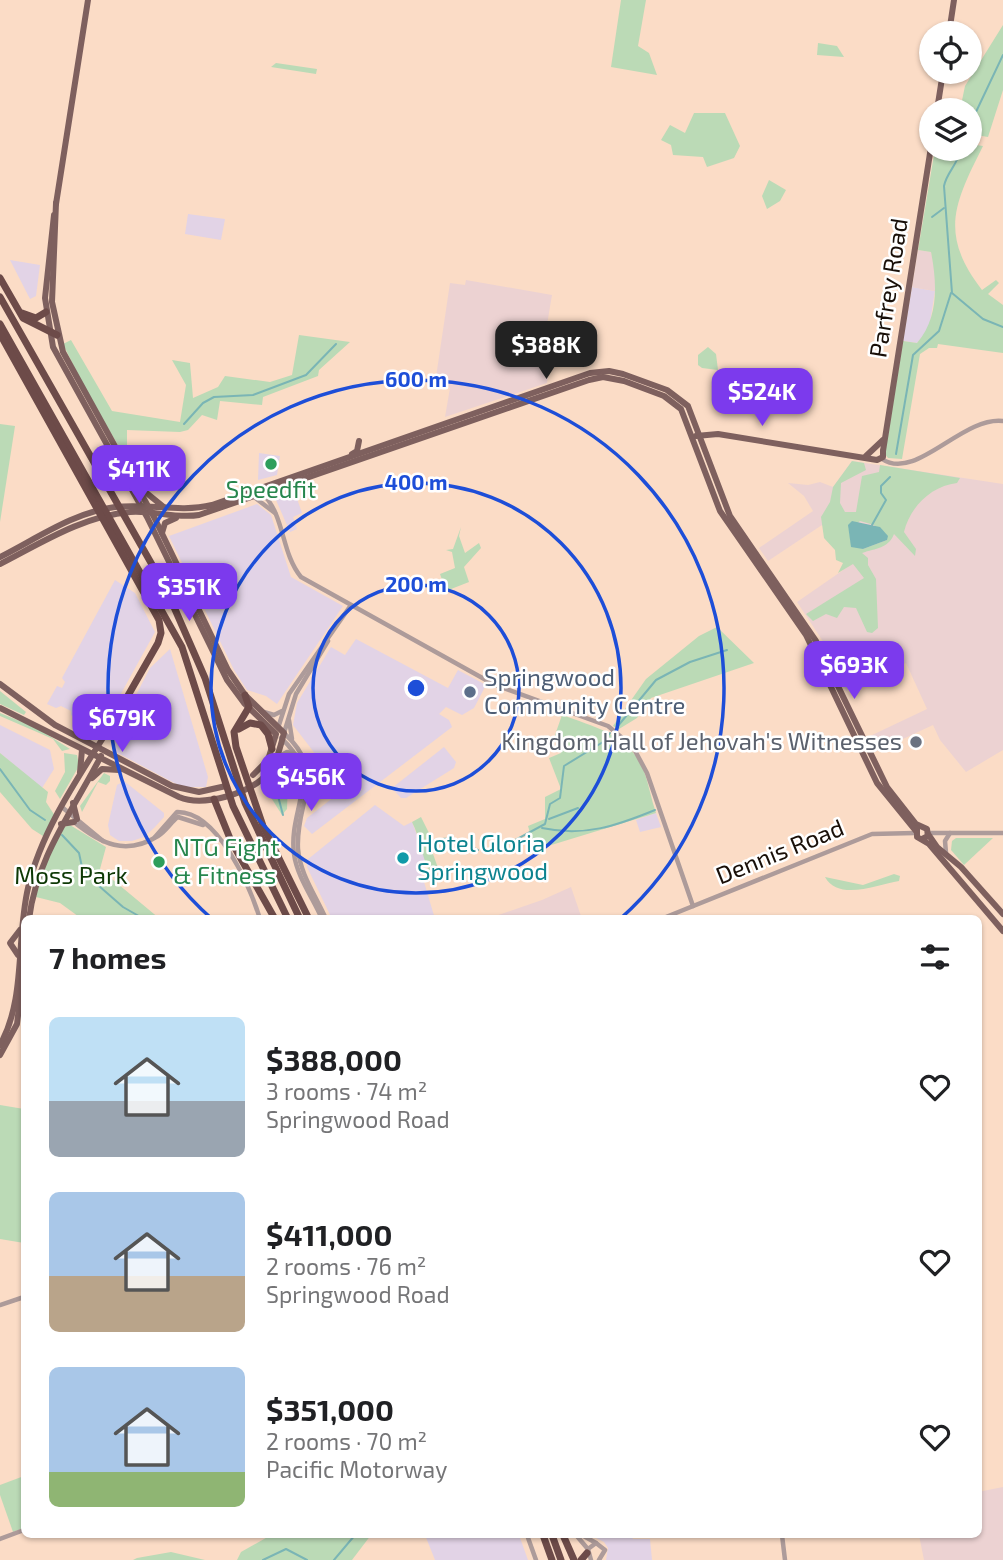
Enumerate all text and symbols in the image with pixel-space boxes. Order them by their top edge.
map controls [919,21,982,161]
button: locate [919,21,982,84]
button: layers [919,98,982,161]
street label: Parfrey Road [862,216,913,360]
pin: $388K [497,322,595,381]
text: $388K [511,330,581,358]
text: 600 m [385,366,447,391]
pin: $524K [713,368,811,428]
text: $524K [728,377,796,405]
pin: $411K [90,446,188,505]
text: $411K [108,454,170,482]
marker: Speedfit [263,456,279,472]
text: 400 m [385,469,447,494]
place label: Speedfit [226,474,316,503]
pin: $351K [140,564,238,623]
text: 200 m [385,571,447,596]
text: $351K [157,572,221,600]
pin: $693K [805,642,903,701]
text: $693K [820,650,888,678]
place label: Springwood Community Centre [484,662,685,719]
centre of rings [404,676,428,700]
marker: Springwood Community Centre [462,684,478,700]
pin: $679K [73,694,171,754]
text: $679K [88,703,156,731]
place label: Kingdom Hall of Jehovah's Witnesses [501,726,902,755]
marker: Kingdom Hall of Jehovah's Witnesses [908,734,924,750]
pin: $456K [262,754,360,813]
text: $456K [277,762,345,790]
street label: Dennis Road [711,812,848,889]
place label: Hotel Gloria Springwood [417,828,548,885]
place label: NTG Fight & Fitness [173,832,279,889]
marker: Hotel Gloria Springwood [395,850,411,866]
marker: NTG Fight & Fitness [151,854,167,870]
park label: Moss Park [14,860,128,889]
icon: filters [916,938,954,976]
text: 7 homes [49,939,166,975]
text: $388,000 [266,1041,402,1077]
icon: home [105,1045,189,1129]
icon: heart [916,1068,954,1106]
text: 3 rooms · 74 m² [266,1077,427,1105]
text: Springwood Road [266,1105,450,1133]
text: $411,000 [266,1216,392,1252]
icon: home [105,1220,189,1304]
icon: heart [916,1243,954,1281]
text: 2 rooms · 76 m² [266,1252,426,1280]
text: Springwood Road [266,1280,450,1308]
text: $351,000 [266,1391,394,1427]
icon: home [105,1395,189,1479]
icon: heart [916,1418,954,1456]
text: 2 rooms · 70 m² [266,1427,427,1455]
text: Pacific Motorway [266,1455,447,1483]

